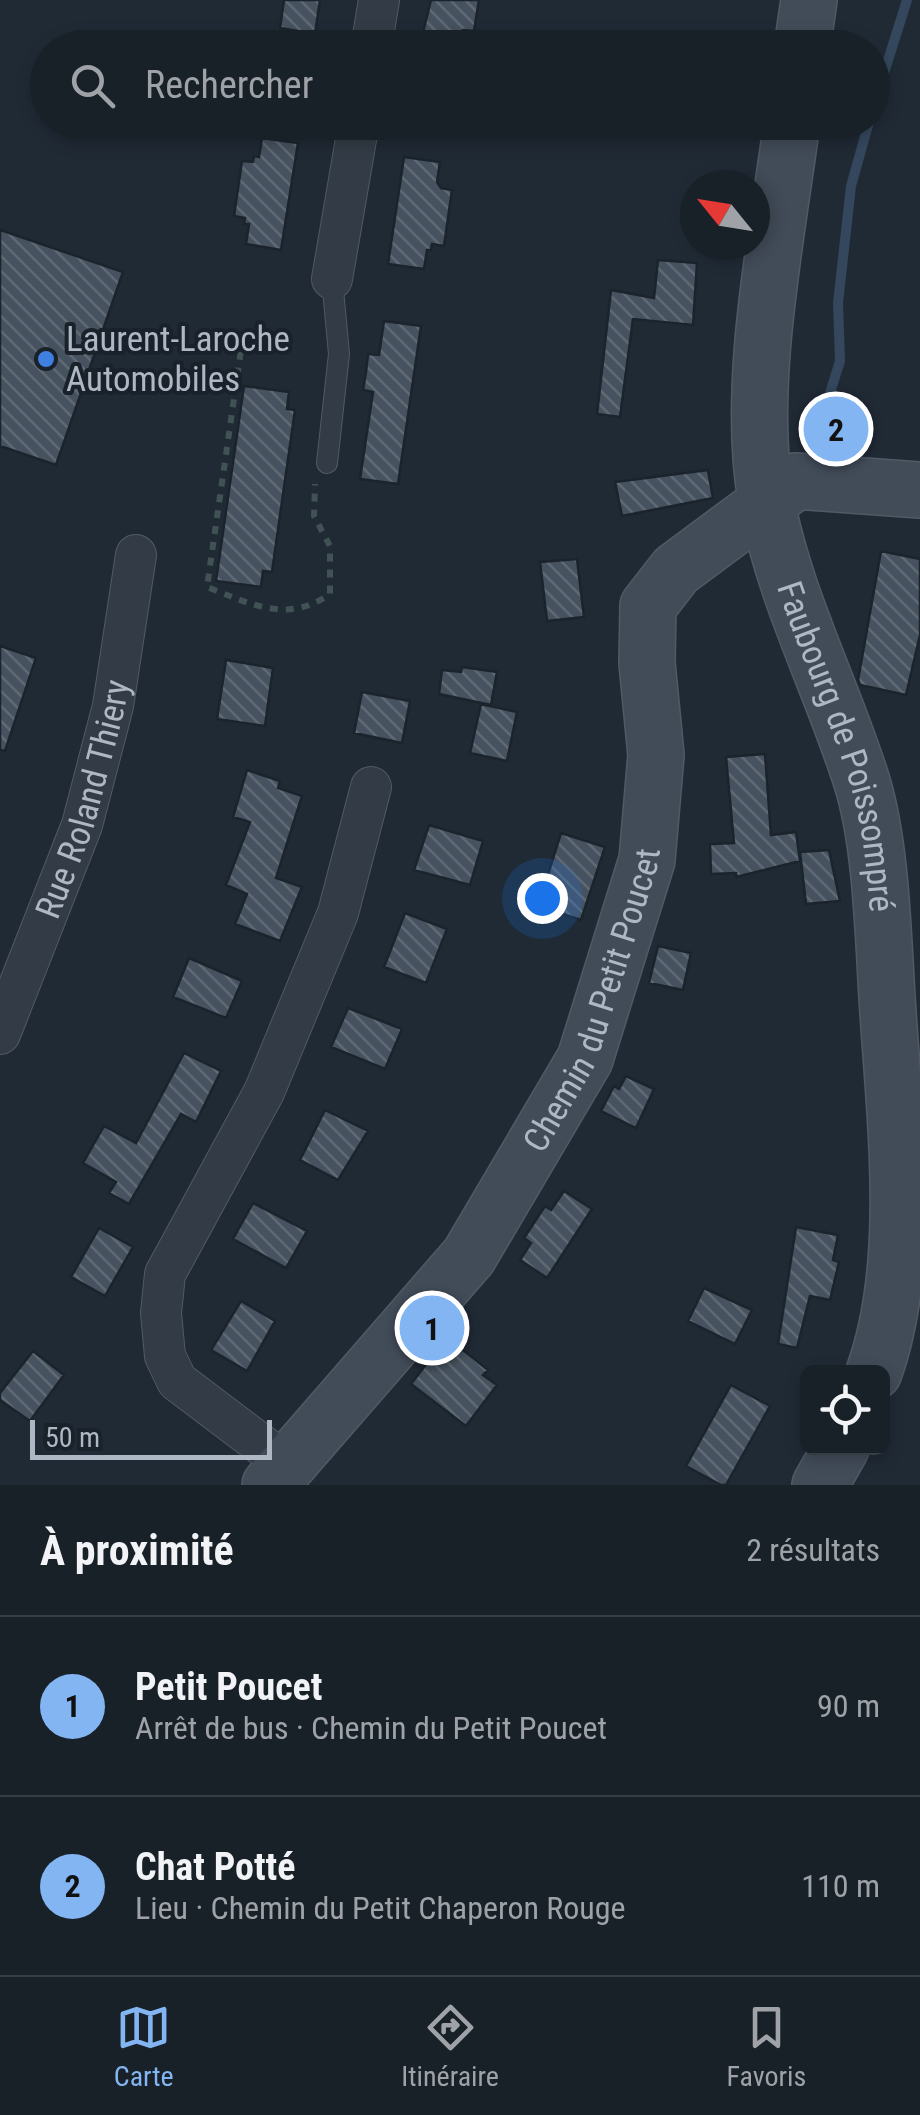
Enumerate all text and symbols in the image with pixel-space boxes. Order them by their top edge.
search box [30,30,890,140]
icon: search [65,58,120,113]
text: Rechercher [145,63,313,107]
north arrow [680,170,770,260]
place label: Laurent-Laroche Automobiles [66,319,290,400]
marker: Laurent-Laroche Automobiles [35,348,57,370]
pin: 2 [804,392,868,466]
street label: Faubourg de Poissompré [768,576,902,913]
street label: Rue Roland Thiery [27,677,138,924]
street label: Chemin du Petit Poucet [515,847,669,1159]
your location [517,873,568,924]
pin: 1 [400,1290,464,1366]
map controls [800,1365,890,1455]
button: locate [800,1365,890,1455]
scale bar [30,1415,272,1460]
text: 50 m [45,1421,100,1454]
text: À proximité [40,1526,233,1575]
text: 2 résultats [746,1531,880,1569]
text: Petit Poucet [135,1665,322,1709]
text: 1 [64,1687,81,1725]
text: 90 m [817,1687,880,1725]
text: Arrêt de bus · Chemin du Petit Poucet [135,1709,607,1747]
text: Chat Potté [135,1845,295,1889]
text: 2 [64,1867,81,1905]
text: 110 m [801,1867,880,1905]
text: Lieu · Chemin du Petit Chaperon Rouge [135,1889,626,1927]
tab: Carte [114,2000,174,2093]
tab: Itinéraire [401,2000,499,2093]
tab: Favoris [726,2000,806,2093]

